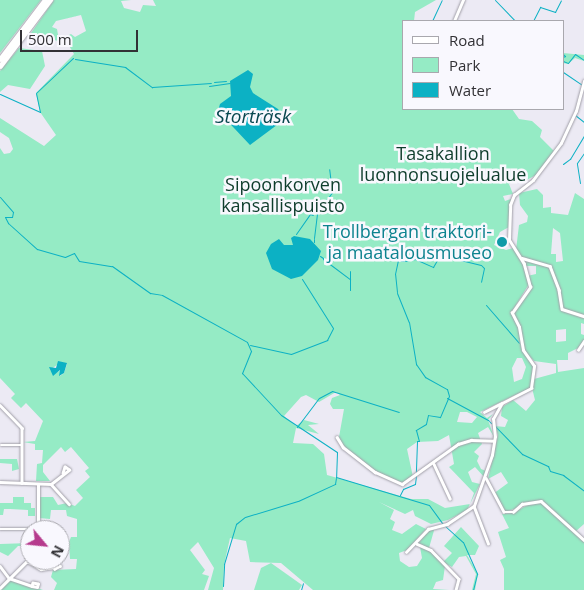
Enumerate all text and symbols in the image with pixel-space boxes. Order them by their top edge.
scale bar [22,20,140,52]
legend [402,20,564,110]
text: 500 m [28,29,72,49]
text: Road [449,30,485,50]
text: Park [449,55,480,75]
text: Water [449,80,491,100]
water label: Storträsk [215,106,291,128]
park label: Tasakallion luonnonsuojelualue [360,143,526,186]
park label: Sipoonkorven kansallispuisto [221,174,345,216]
place label: Trollbergan traktori- ja maatalousmuseo [323,221,492,264]
marker: Trollbergan traktori- ja maatalousmuseo [496,236,508,248]
north arrow [20,520,70,570]
text: N [47,542,69,561]

